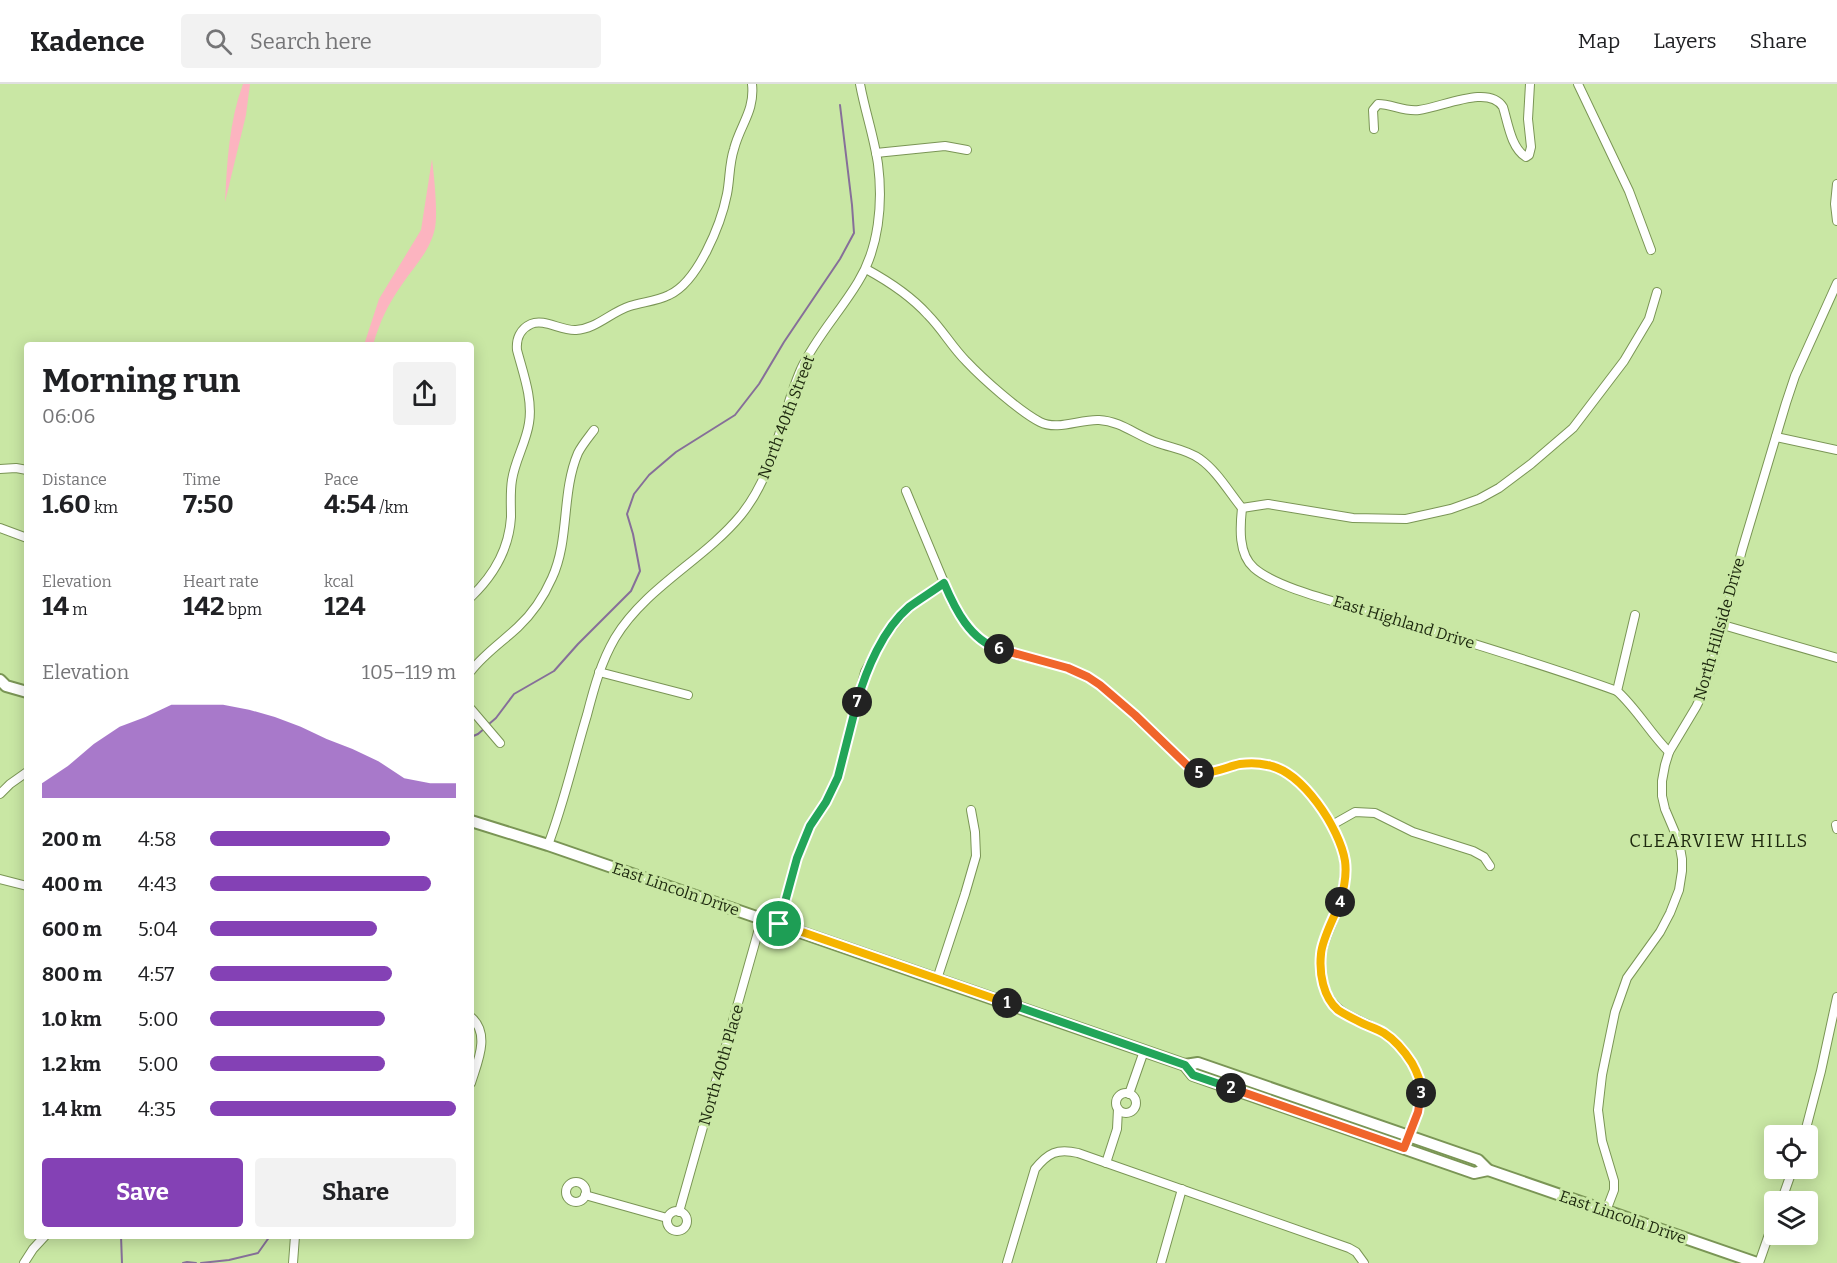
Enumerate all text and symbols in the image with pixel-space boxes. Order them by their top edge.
search box [181,14,601,68]
text: Kadence [30,25,145,58]
icon: search [202,25,235,58]
text: Search here [250,28,372,55]
text: Map [1578,28,1620,54]
text: Layers [1653,28,1717,54]
text: Share [1750,28,1807,54]
street label: North 40th Street [754,352,818,482]
text: Morning run [42,361,240,401]
button: share [393,362,456,425]
text: 06:06 [42,404,95,428]
text: Distance [42,470,107,489]
text: Time [183,470,221,489]
text: Pace [324,470,359,489]
text: 1.60 [42,489,91,520]
text: 7:50 [183,489,234,520]
text: 4:54 [324,489,376,520]
text: km [91,498,118,517]
text: /km [376,498,408,517]
street label: North Hillside Drive [1690,555,1748,703]
text: Elevation [42,572,112,591]
text: Heart rate [183,572,259,591]
text: kcal [324,572,354,591]
text: 14 [42,591,69,622]
text: 142 [183,591,225,622]
text: 124 [324,591,366,622]
street label: East Highland Drive [1331,591,1477,653]
text: m [69,600,88,619]
text: bpm [225,600,262,619]
pin: 6 [984,634,1014,664]
text: 6 [994,639,1004,658]
text: Elevation [42,660,129,684]
text: 105–119 m [362,660,456,684]
pin: 7 [842,687,872,717]
text: 7 [853,692,861,711]
pin: 5 [1184,758,1214,788]
text: 5 [1195,763,1203,782]
text: 200 m [42,827,101,851]
text: 4:58 [138,827,177,851]
district label: CLEARVIEW HILLS [1629,830,1809,852]
street label: East Lincoln Drive [610,858,742,920]
text: 400 m [42,872,102,896]
text: 4:43 [138,872,177,896]
pin: 4 [1325,887,1355,917]
text: 4 [1335,892,1345,911]
pin [753,898,804,949]
icon: arrive [762,907,795,940]
text: 600 m [42,917,102,941]
text: 5:04 [138,917,177,941]
text: 800 m [42,962,102,986]
text: 4:57 [138,962,174,986]
pin: 1 [992,988,1022,1018]
text: 1 [1004,993,1010,1012]
street label: North 40th Place [695,1002,747,1128]
text: 1.0 km [42,1007,102,1031]
text: 5:00 [138,1007,179,1031]
text: 1.2 km [42,1052,101,1076]
text: 5:00 [138,1052,179,1076]
pin: 2 [1216,1073,1246,1103]
text: 2 [1226,1078,1236,1097]
pin: 3 [1406,1078,1436,1108]
text: 3 [1416,1083,1426,1102]
text: 1.4 km [42,1097,102,1121]
text: 4:35 [138,1097,176,1121]
map controls [1764,1125,1818,1245]
button: locate [1764,1125,1818,1179]
button: Save [42,1158,243,1227]
button: Share [255,1158,456,1227]
street label: East Lincoln Drive [1557,1186,1689,1248]
button: layers [1764,1191,1818,1245]

